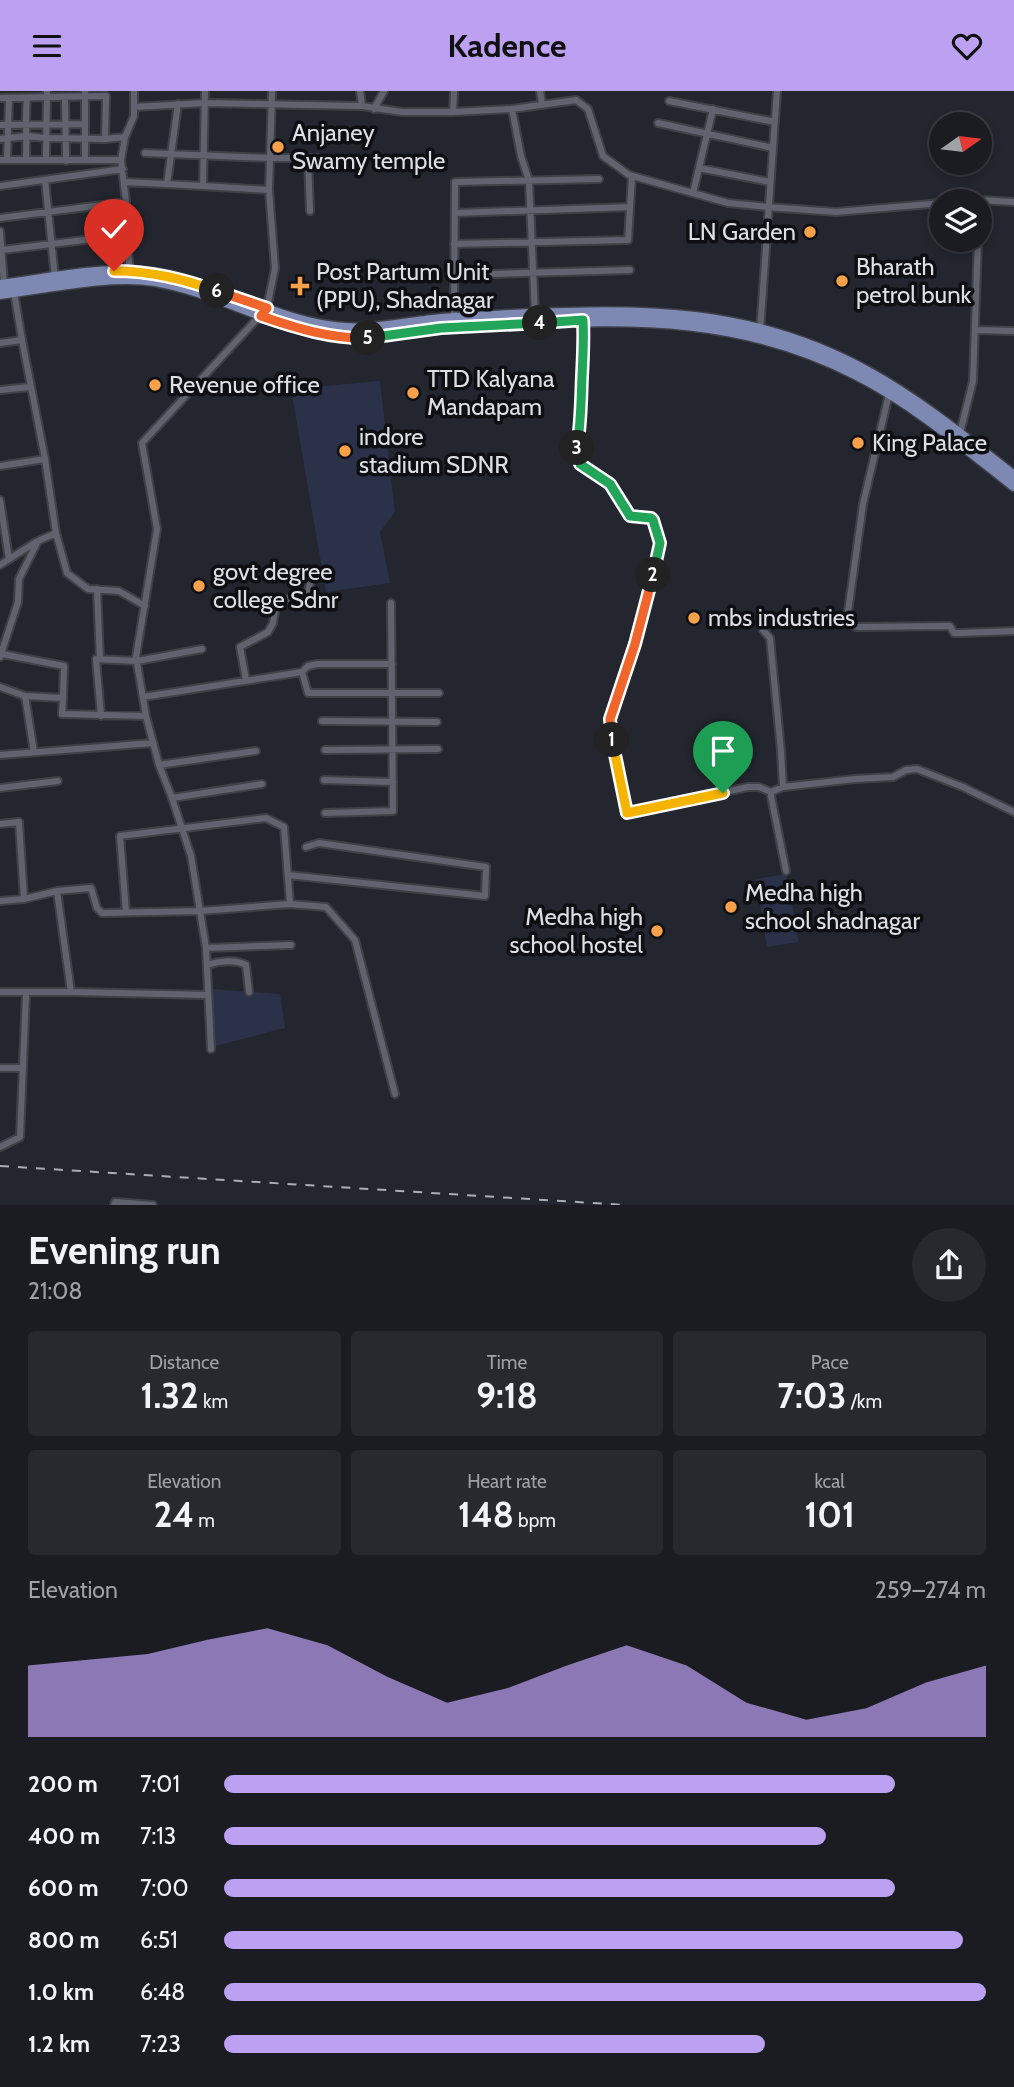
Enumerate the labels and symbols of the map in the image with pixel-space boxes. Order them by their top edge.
north arrow [929,112,992,175]
place label: Anjaney Swamy temple [292,118,445,175]
marker: Anjaney Swamy temple [270,139,286,155]
pin [84,199,144,271]
place label: LN Garden [688,217,796,246]
marker: LN Garden [802,224,818,240]
place label: Bharath petrol bunk [856,252,972,309]
place label: Post Partum Unit (PPU), Shadnagar [316,257,494,314]
pin: 6 [200,273,234,309]
marker: Bharath petrol bunk [834,273,850,289]
marker: Post Partum Unit (PPU), Shadnagar [290,276,310,296]
pin: 4 [522,306,558,341]
pin: 5 [350,321,386,355]
place label: TTD Kalyana Mandapam [427,364,555,421]
place label: Revenue office [169,370,320,399]
marker: Revenue office [147,377,163,393]
marker: TTD Kalyana Mandapam [405,385,421,401]
place label: indore stadium SDNR [359,422,509,479]
place label: King Palace [872,428,987,457]
pin: 3 [560,431,594,465]
marker: King Palace [850,435,866,451]
marker: indore stadium SDNR [337,443,353,459]
place label: govt degree college Sdnr [213,557,339,614]
pin: 2 [636,557,670,593]
marker: govt degree college Sdnr [191,578,207,594]
place label: mbs industries [708,603,855,632]
marker: mbs industries [686,610,702,626]
pin [693,721,753,793]
pin: 1 [594,723,630,757]
place label: Medha high school shadnagar [745,878,920,935]
marker: Medha high school shadnagar [723,899,739,915]
place label: Medha high school hostel [510,902,643,959]
marker: Medha high school hostel [649,923,665,939]

